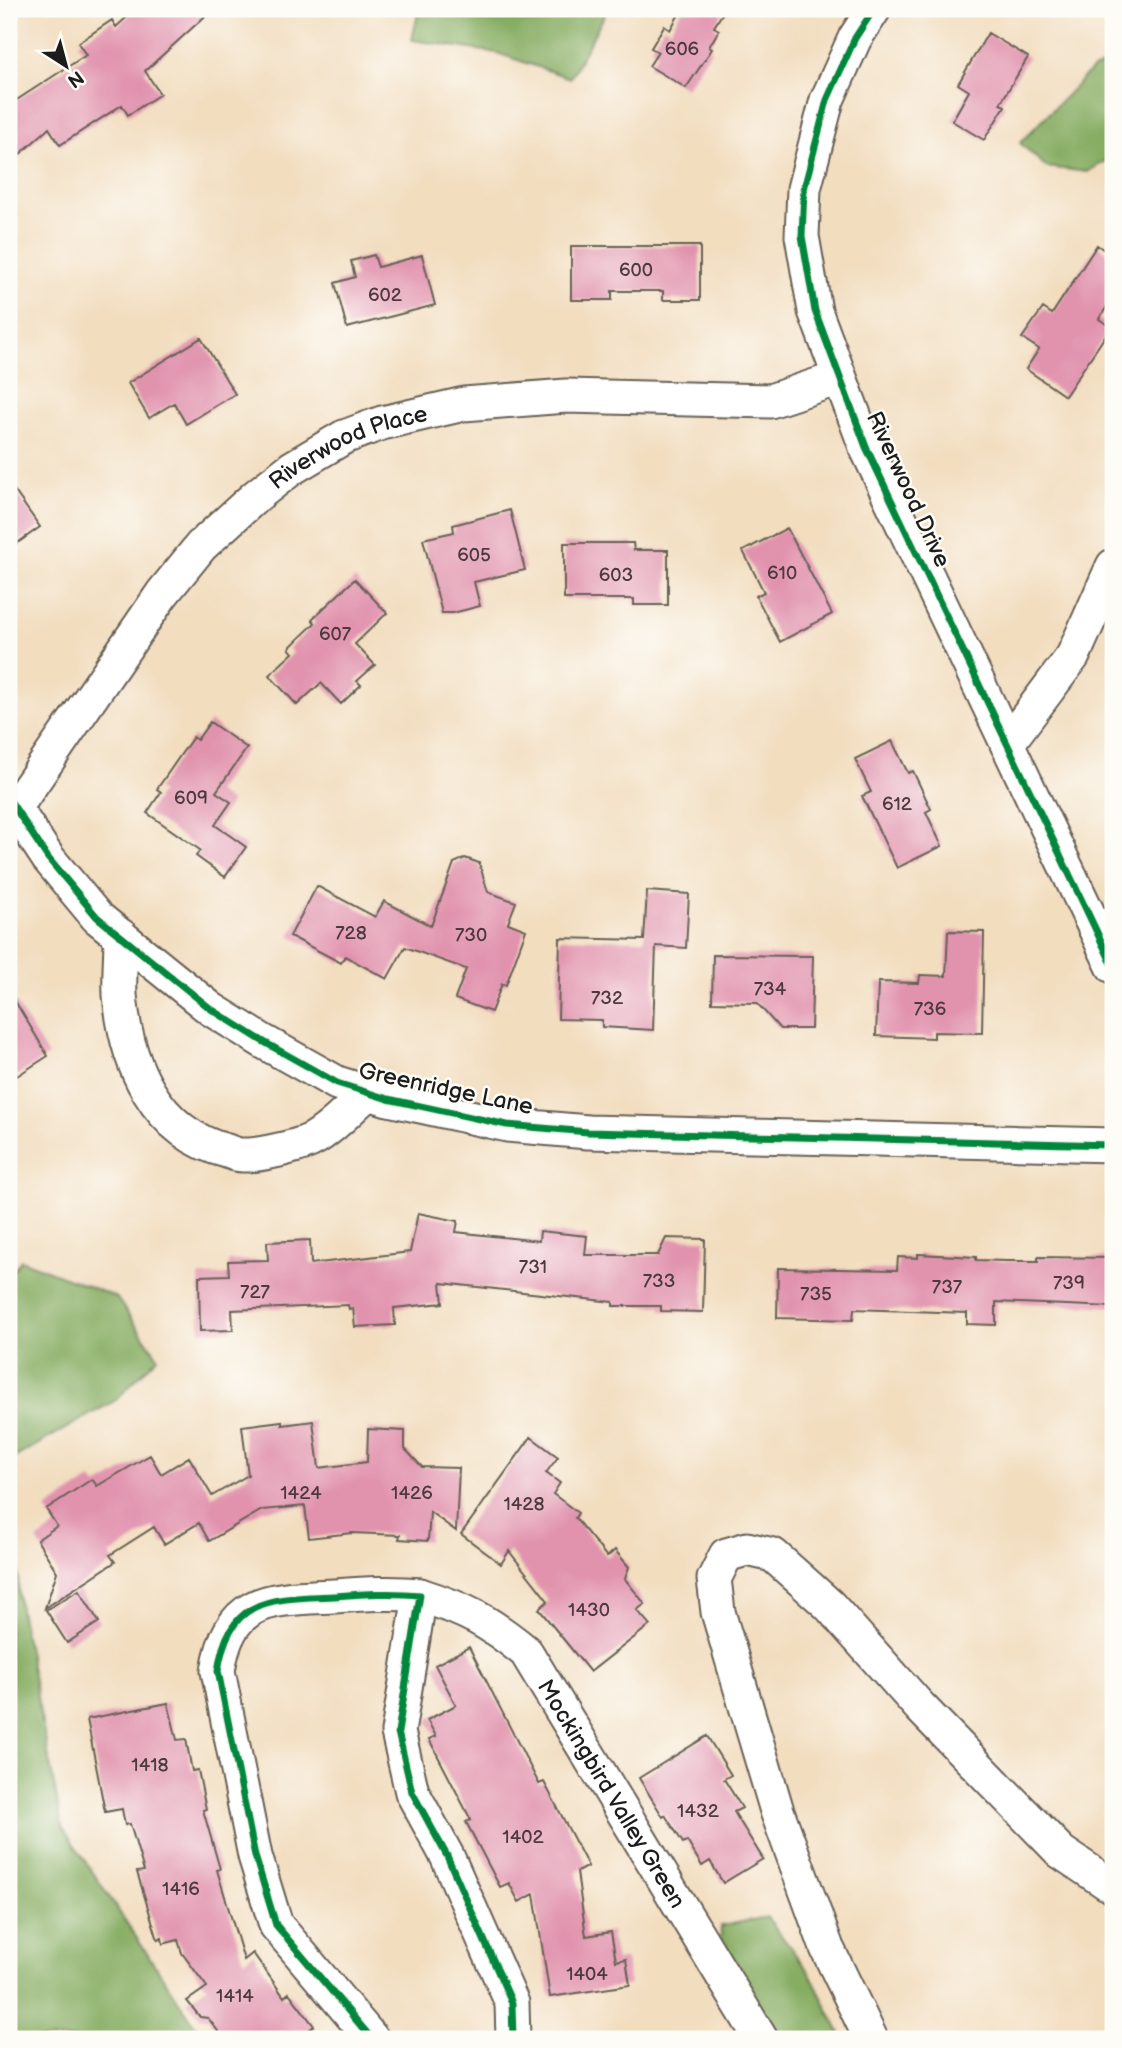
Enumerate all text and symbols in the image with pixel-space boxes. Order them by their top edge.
north arrow [32,32,102,102]
house number: 606 [665,38,699,61]
text: N [63,65,88,92]
house number: 600 [619,259,653,282]
house number: 602 [368,284,403,307]
street label: Riverwood Place [264,400,430,496]
street label: Riverwood Drive [860,407,956,572]
house number: 605 [457,544,491,567]
house number: 610 [767,562,797,585]
house number: 603 [599,564,633,587]
house number: 607 [319,623,352,646]
house number: 609 [174,787,208,810]
house number: 612 [882,793,913,816]
house number: 728 [335,922,367,945]
house number: 730 [455,924,487,947]
house number: 734 [754,978,787,1001]
house number: 732 [591,987,624,1010]
house number: 736 [914,998,946,1021]
street label: Greenridge Lane [356,1057,536,1121]
house number: 731 [519,1256,547,1279]
house number: 733 [643,1270,675,1293]
house number: 739 [1053,1272,1085,1295]
house number: 737 [932,1276,963,1299]
house number: 727 [240,1281,271,1304]
house number: 735 [800,1283,832,1306]
house number: 1424 [280,1482,322,1505]
house number: 1426 [391,1482,433,1505]
house number: 1428 [503,1493,545,1516]
house number: 1430 [568,1599,610,1622]
street label: Mockingbird Valley Green [531,1675,691,1914]
house number: 1418 [131,1754,169,1777]
house number: 1432 [677,1800,720,1823]
house number: 1402 [502,1826,544,1849]
house number: 1416 [162,1878,200,1901]
house number: 1404 [566,1963,608,1986]
house number: 1414 [216,1985,254,2008]

